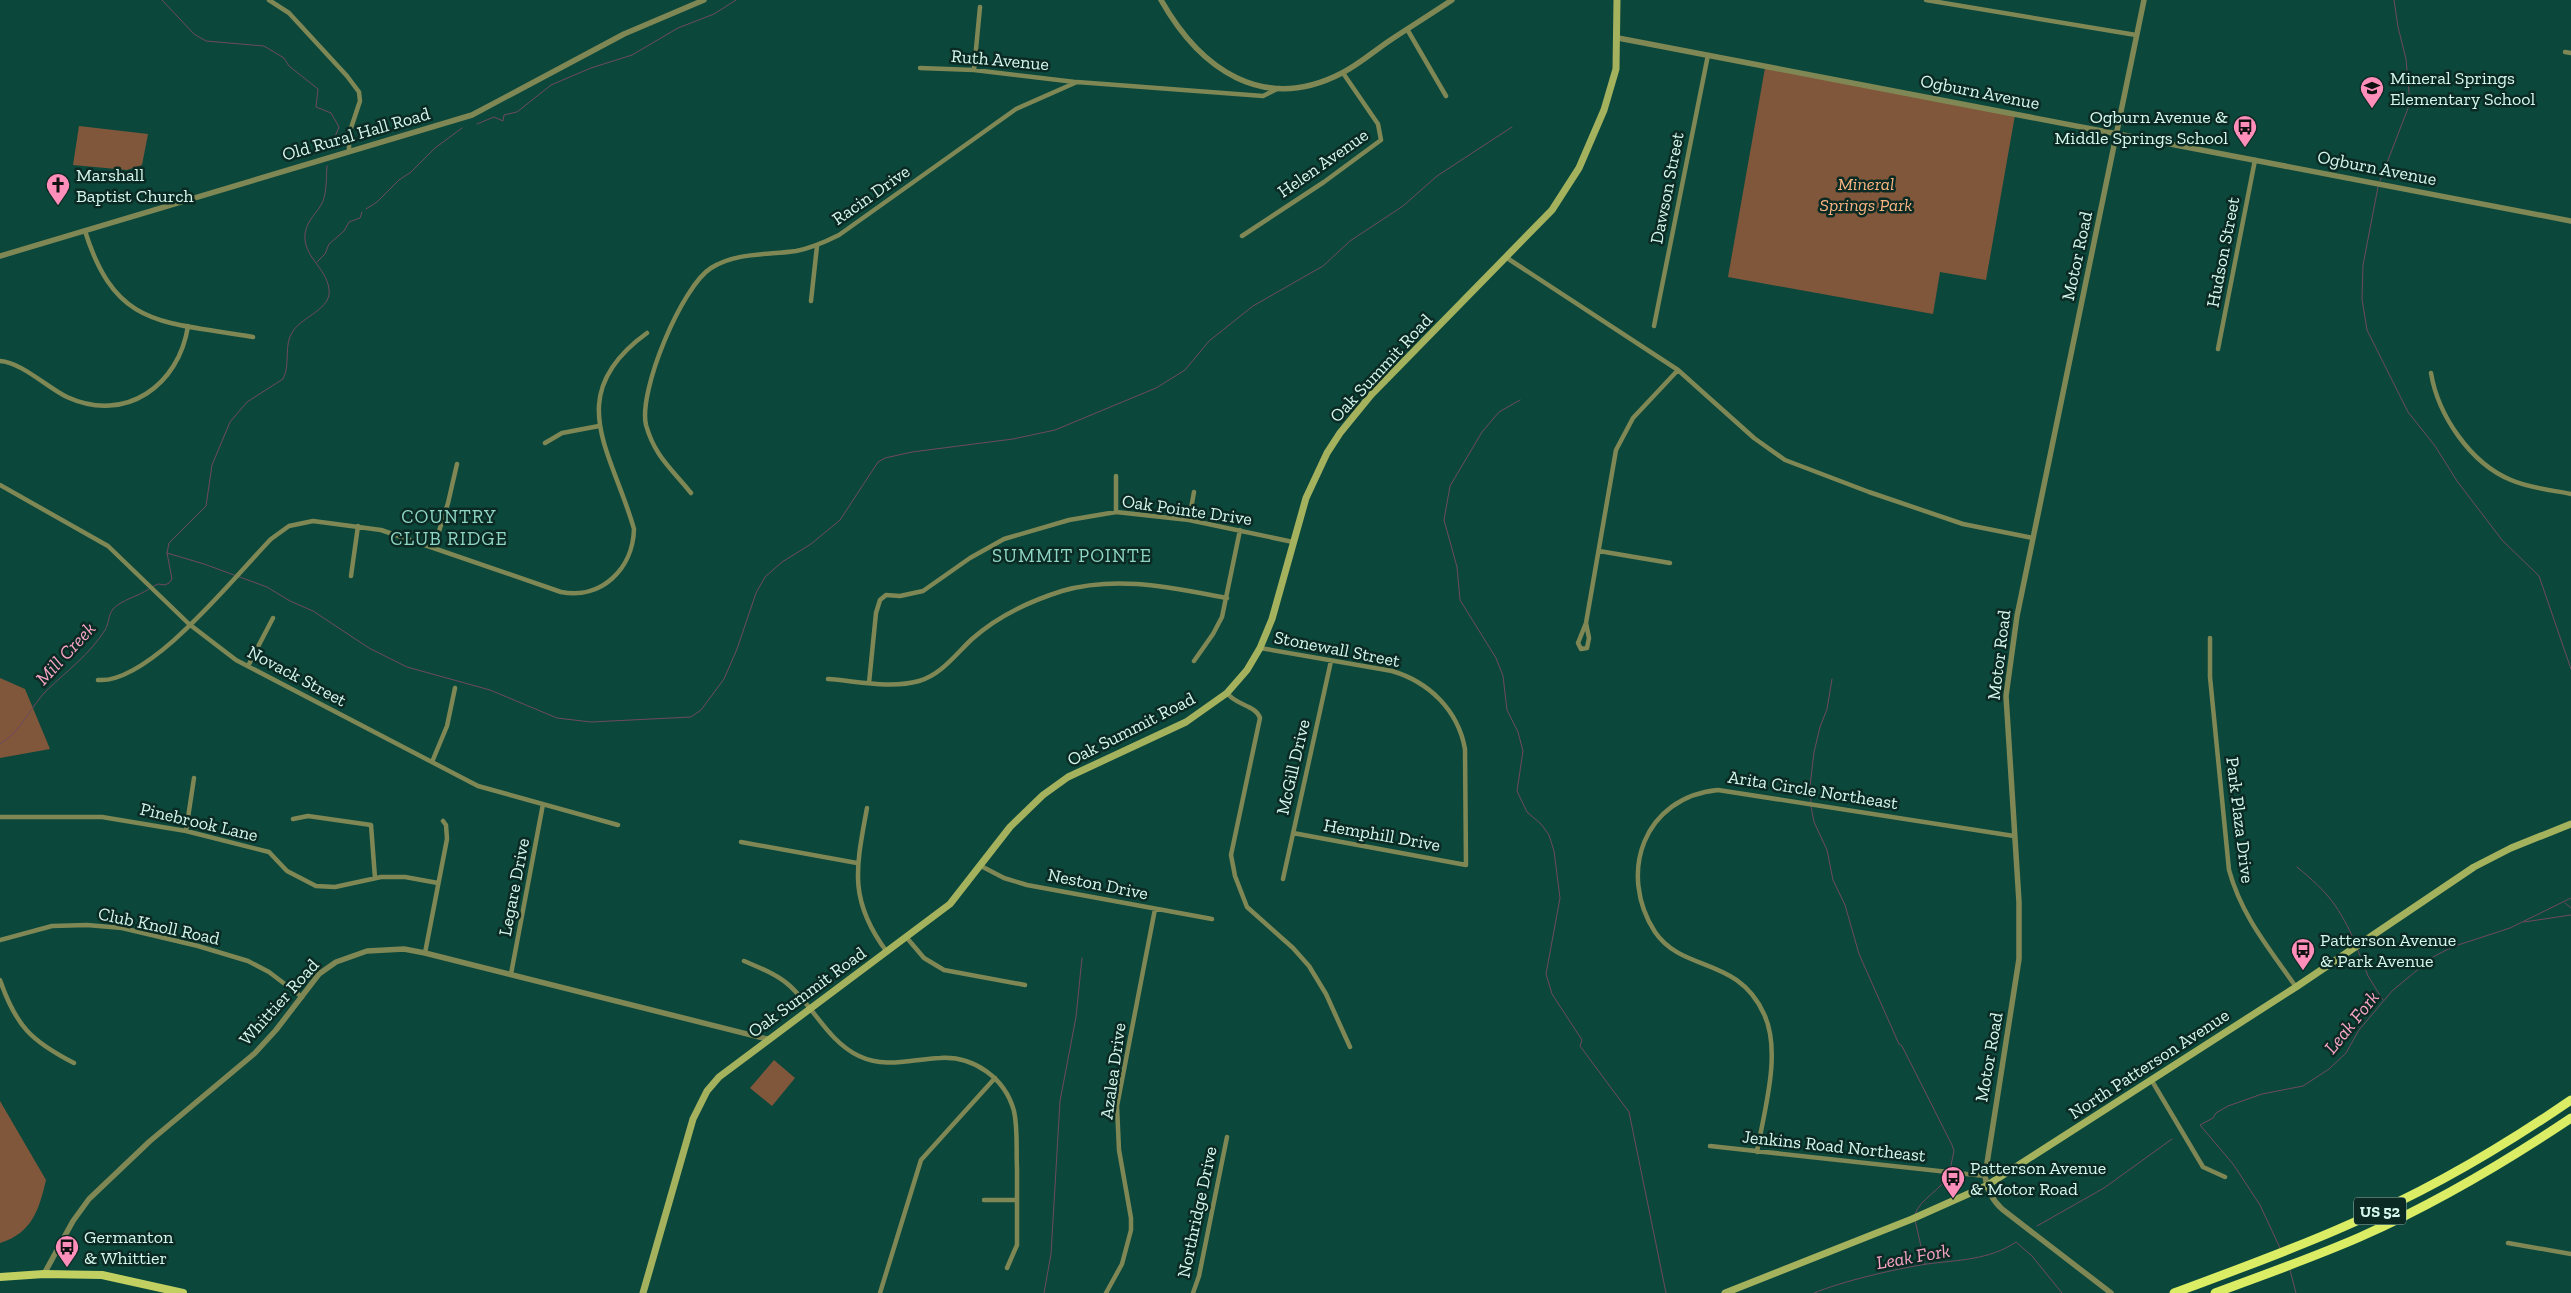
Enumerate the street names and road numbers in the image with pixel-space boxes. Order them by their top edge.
street label: Ruth Avenue [950,45,1050,75]
street label: Ogburn Avenue [1918,70,2042,114]
street label: Old Rural Hall Road [280,102,432,166]
street label: Helen Avenue [1273,124,1373,202]
street label: Dawson Street [1645,130,1689,246]
street label: Ogburn Avenue [2315,146,2439,190]
street label: Racin Drive [828,160,914,230]
street label: Hudson Street [2202,195,2245,309]
street label: Motor Road [2057,209,2097,303]
street label: Oak Summit Road [1325,309,1437,427]
street label: Oak Pointe Drive [1120,490,1254,530]
street label: Motor Road [1983,609,2015,701]
street label: Stonewall Street [1272,626,1402,672]
street label: Novack Street [244,641,351,711]
street label: Oak Summit Road [1063,687,1199,771]
street label: McGill Drive [1271,717,1315,817]
street label: Park Plaza Drive [2221,756,2259,884]
street label: Arita Circle Northeast [1726,766,1900,814]
street label: Pinebrook Lane [138,798,260,846]
street label: Hemphill Drive [1322,814,1442,856]
street label: Legare Drive [494,836,534,938]
street label: Neston Drive [1046,863,1150,905]
street label: Club Knoll Road [96,902,222,950]
street label: Oak Summit Road [744,942,870,1042]
street label: Whittier Road [234,954,324,1050]
street label: North Patterson Avenue [2065,1004,2233,1124]
street label: Motor Road [1970,1010,2008,1104]
street label: Azalea Drive [1095,1021,1131,1121]
street label: Jenkins Road Northeast [1741,1125,1927,1167]
street label: Northridge Drive [1172,1144,1222,1280]
road number: US 52 [2354,1198,2406,1224]

